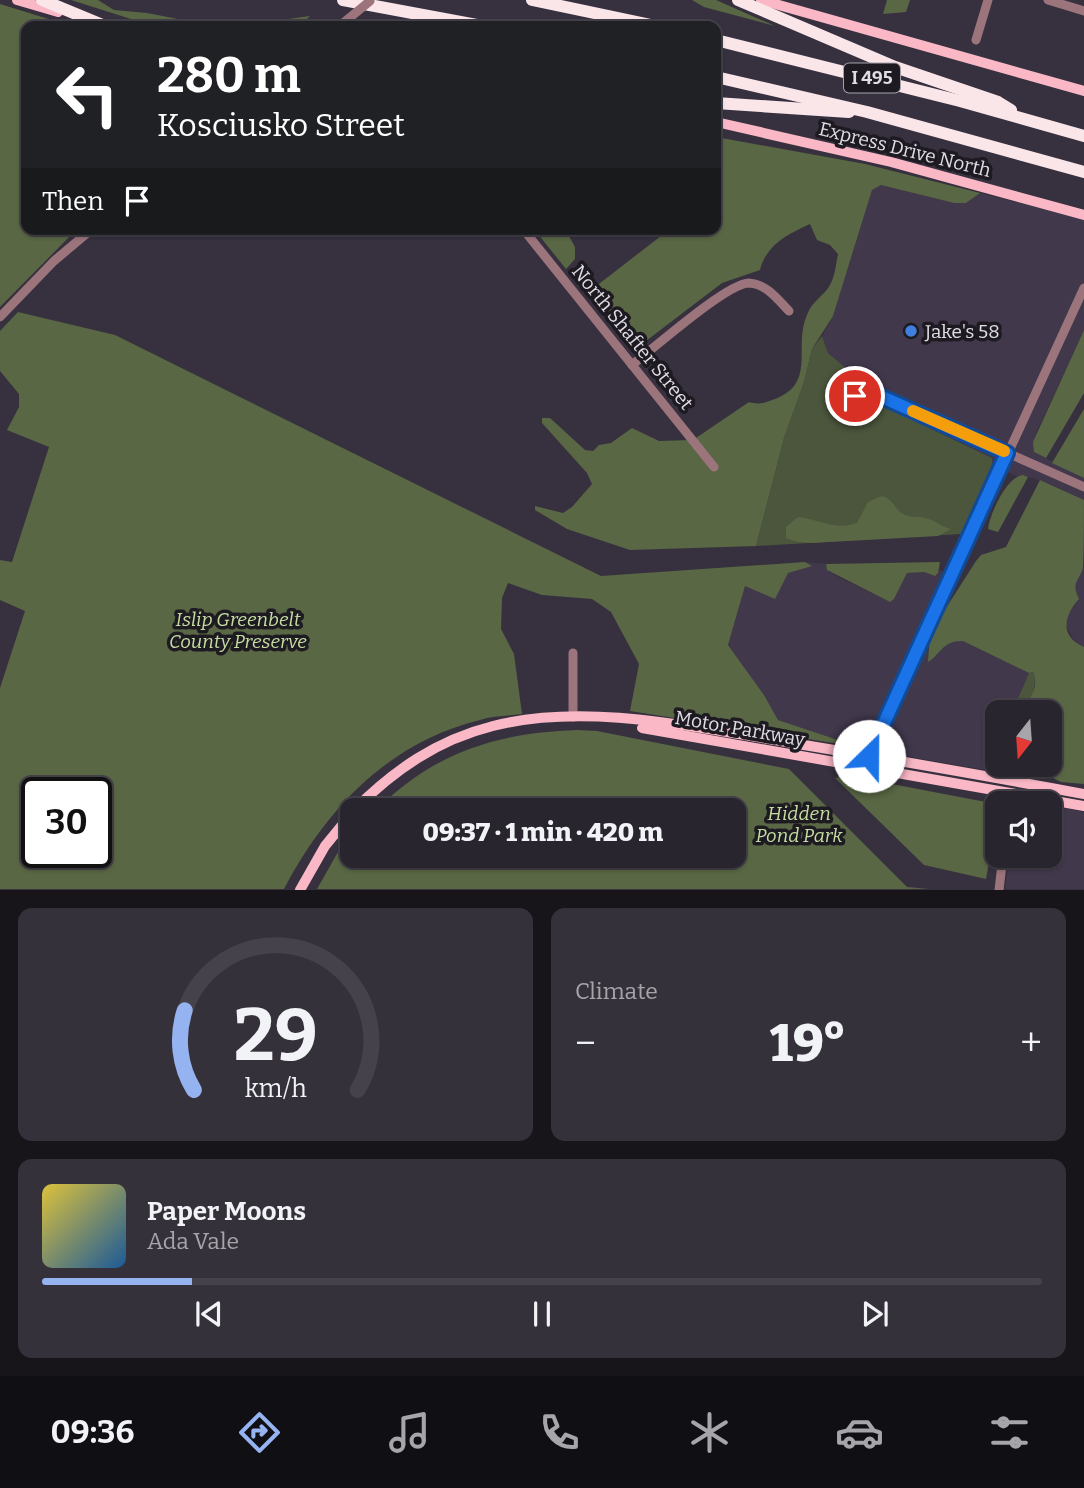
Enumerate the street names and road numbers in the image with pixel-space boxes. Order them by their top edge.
road number: I 495 [844,64,900,92]
street label: Express Drive North [817,117,993,182]
street label: North Shafter Street [567,260,698,414]
street label: Motor Parkway [673,706,808,751]

